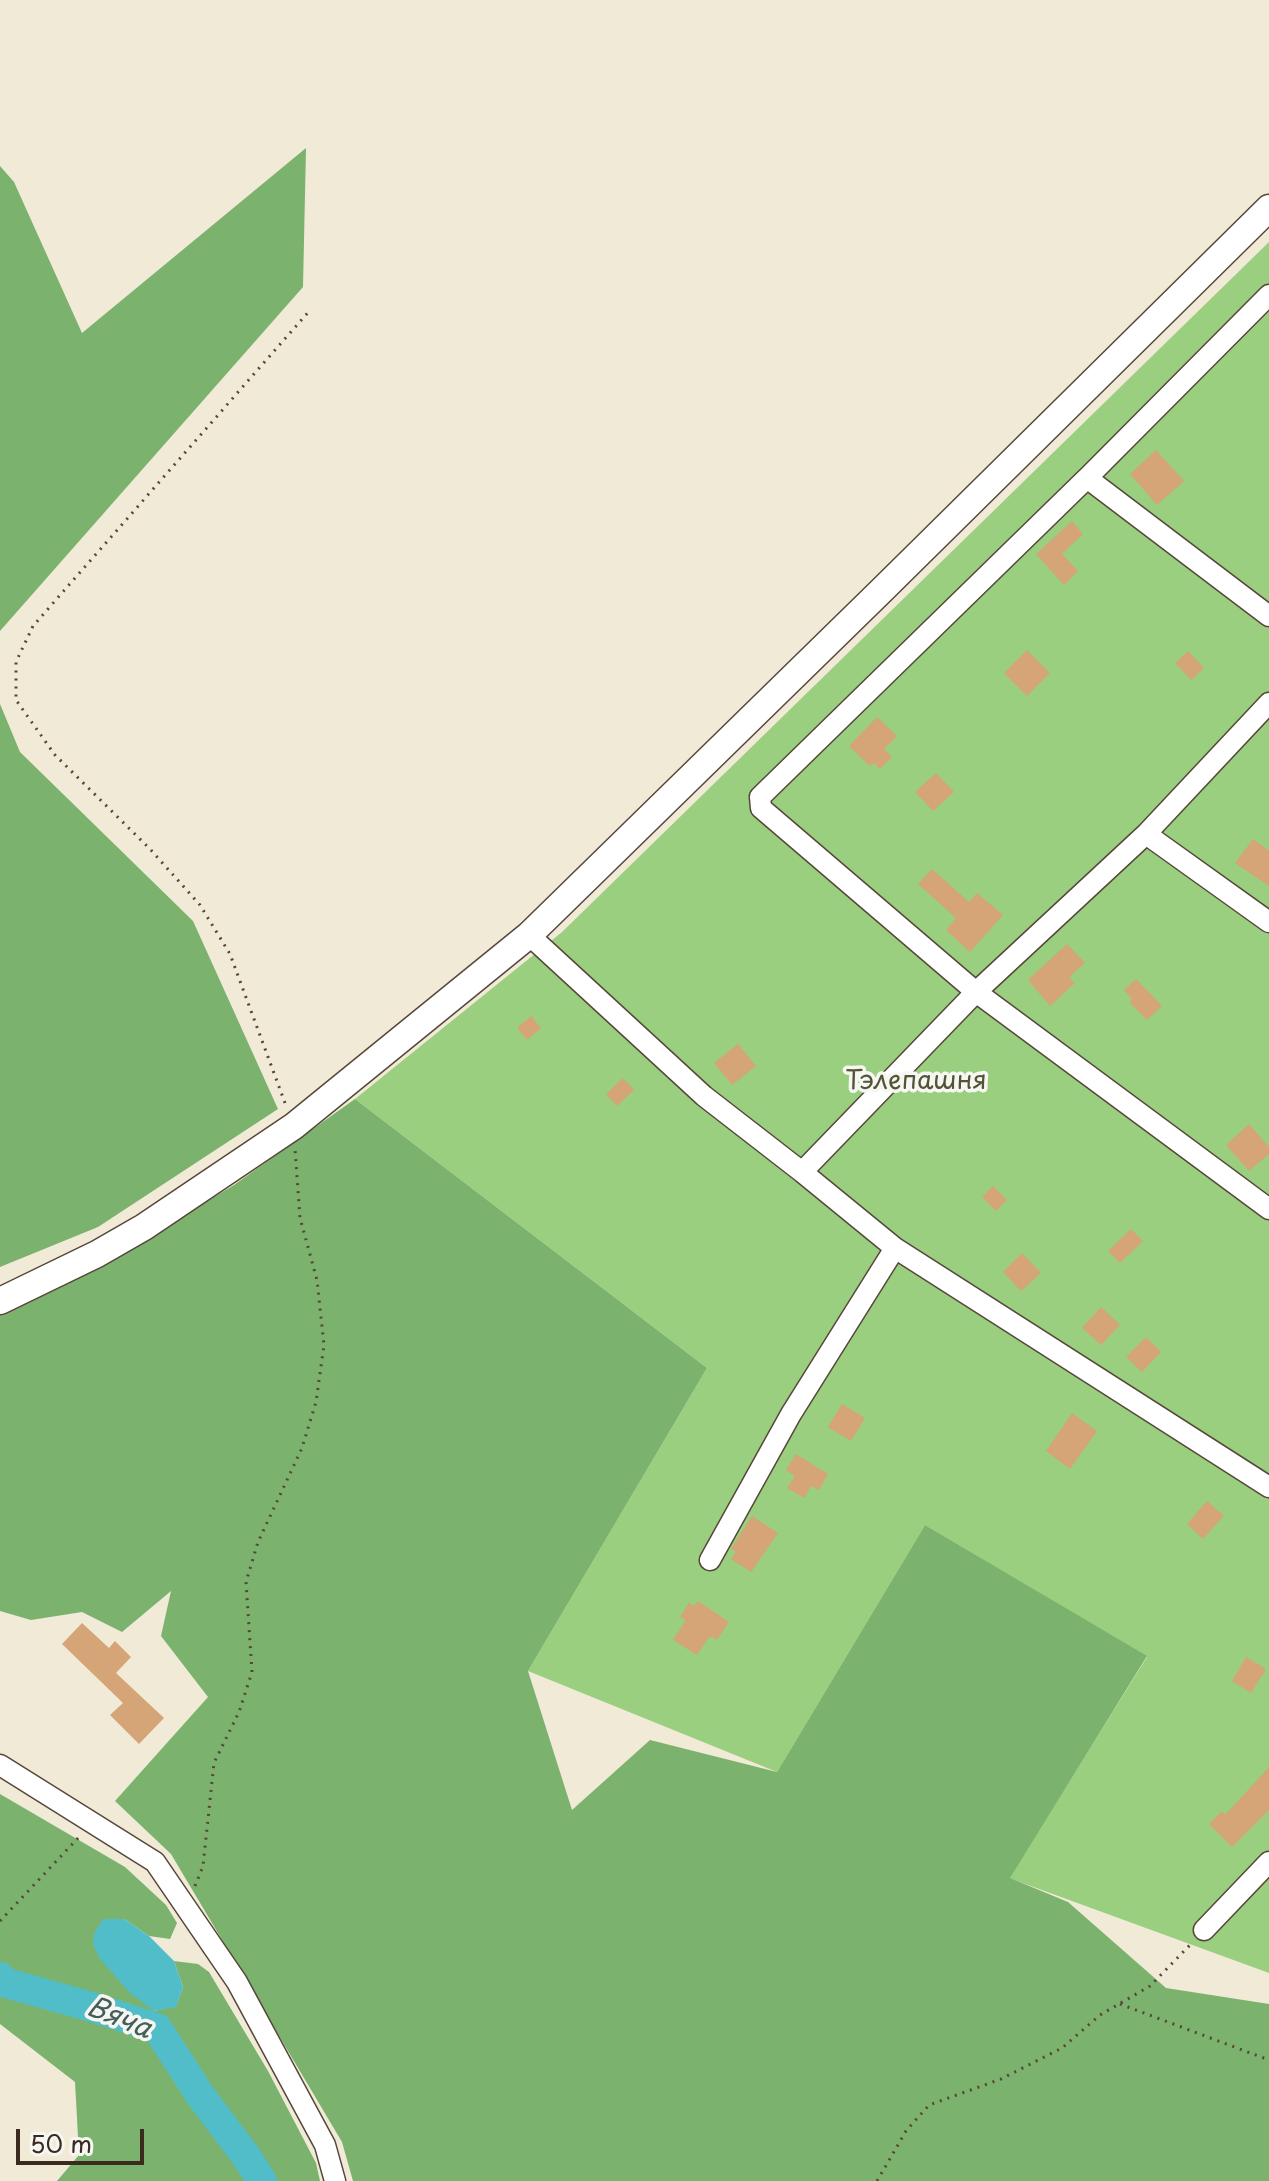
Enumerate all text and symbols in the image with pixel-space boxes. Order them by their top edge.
park label: Тэлепашня [845,1066,987,1098]
water label: Вяча [82,1991,156,2047]
scale bar [20,2113,148,2163]
text: 50 m [30,2125,92,2161]

